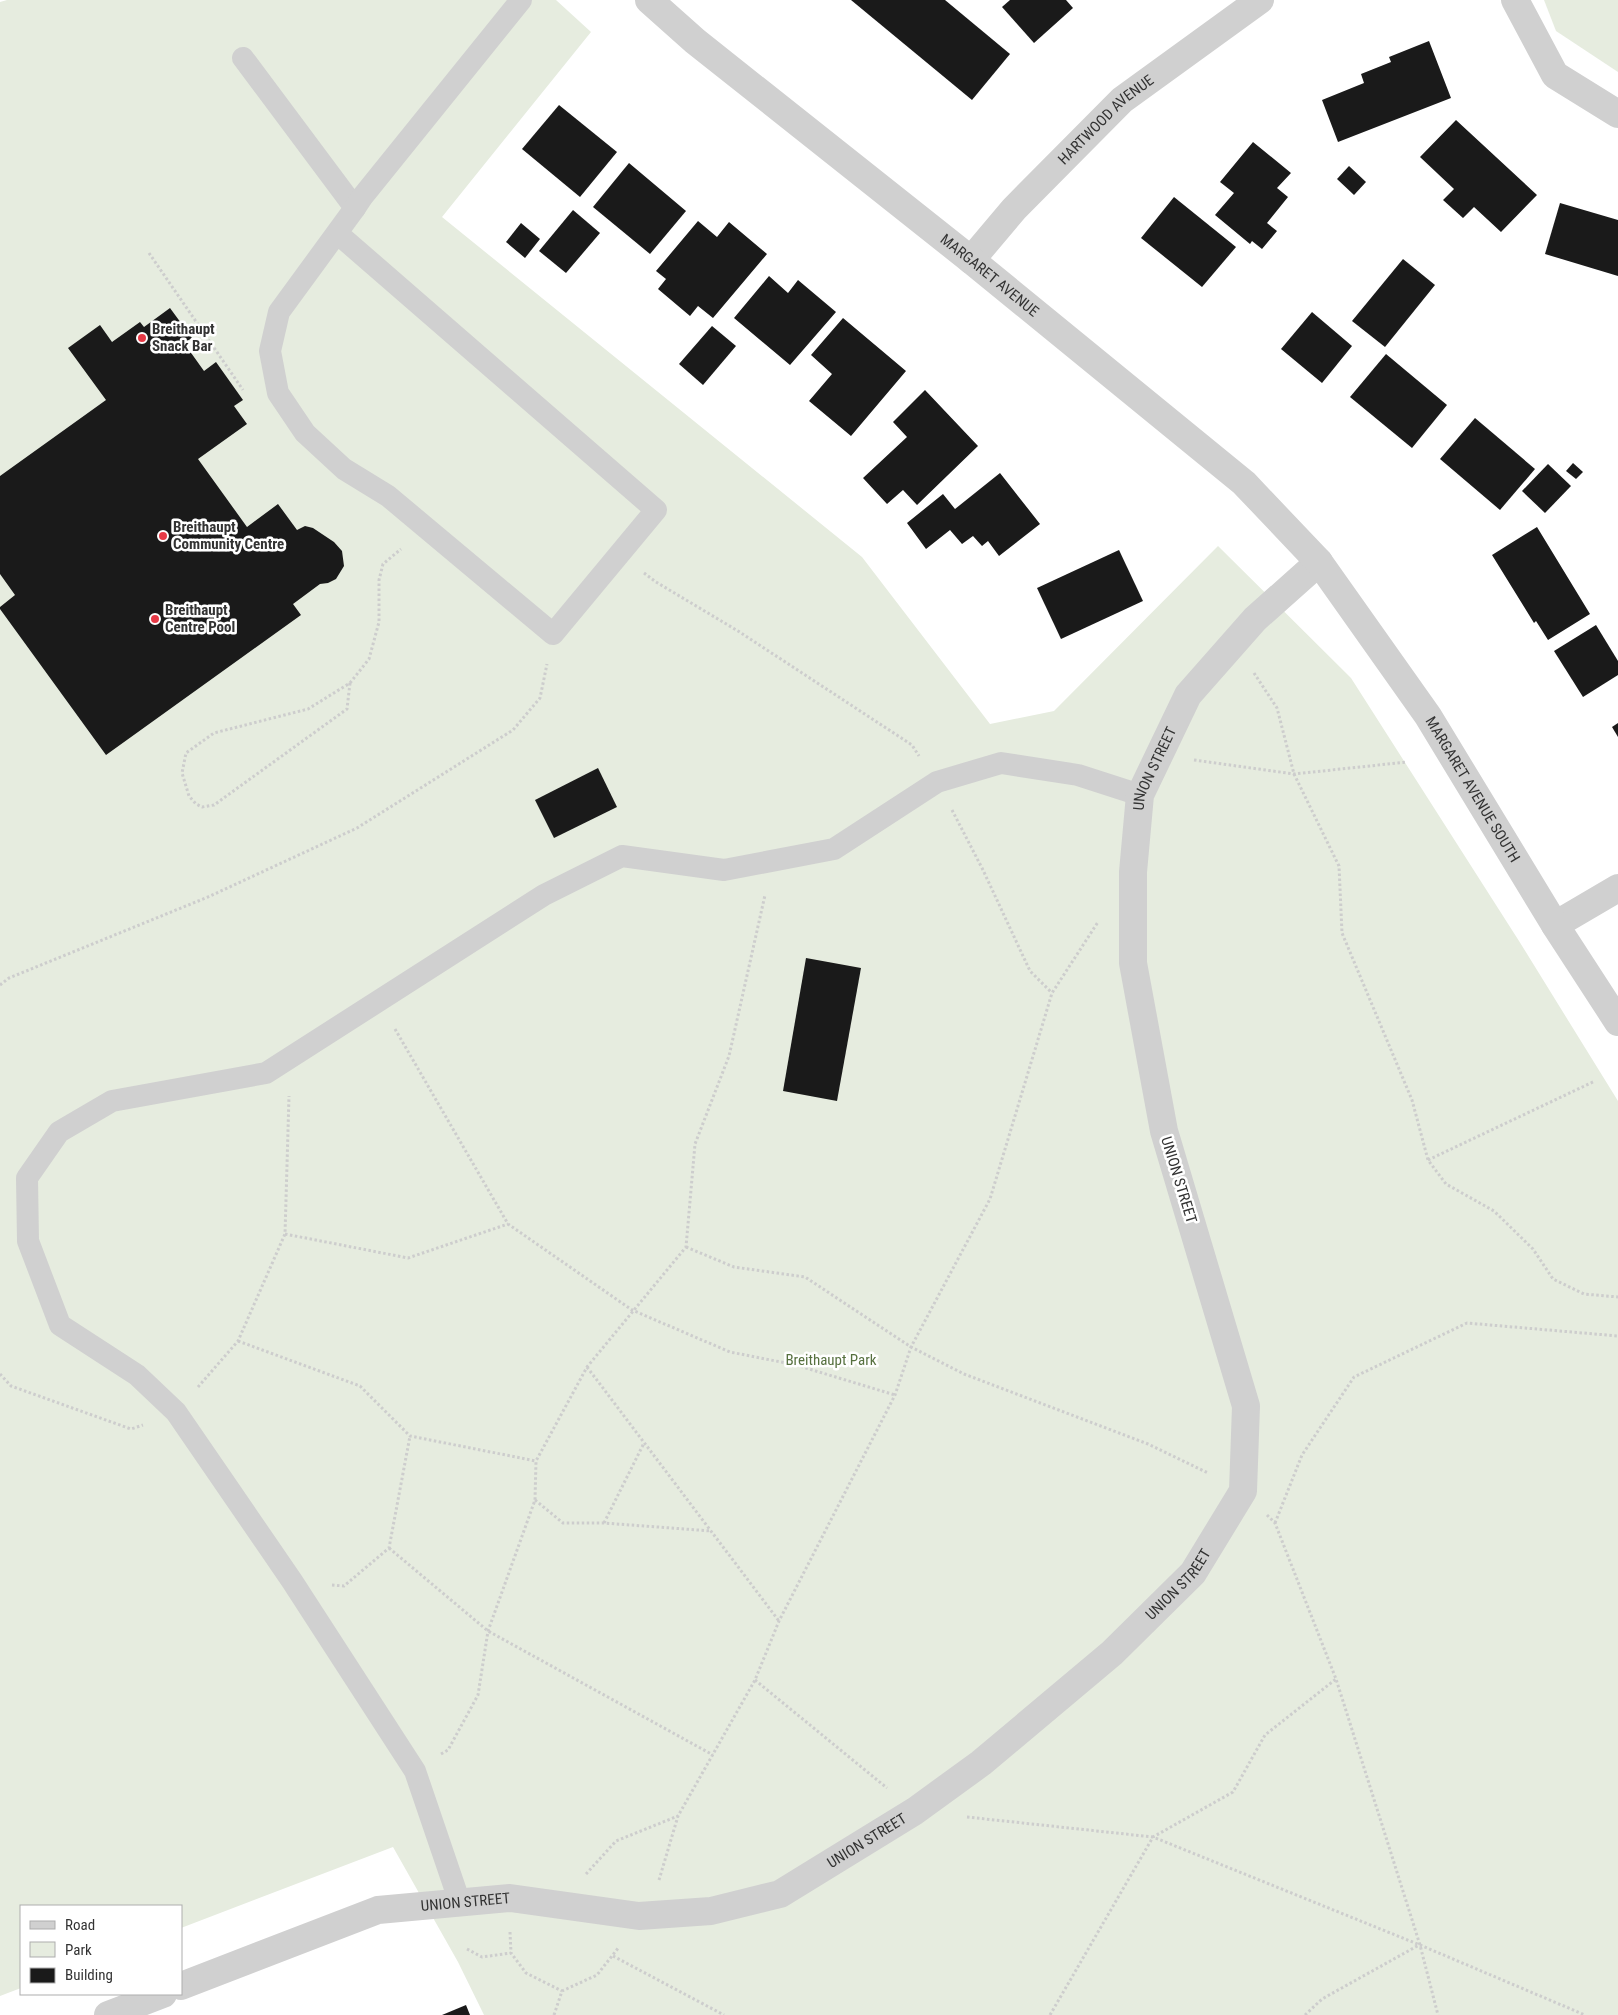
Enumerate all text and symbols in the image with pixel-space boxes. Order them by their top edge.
street label: HARTWOOD AVENUE [1054,71,1157,168]
street label: MARGARET AVENUE [937,230,1042,321]
place label: Breithaupt Snack Bar [152,320,215,355]
marker: Breithaupt Snack Bar [136,332,148,344]
place label: Breithaupt Community Centre [173,518,284,553]
marker: Breithaupt Community Centre [157,530,169,542]
place label: Breithaupt Centre Pool [165,601,235,636]
marker: Breithaupt Centre Pool [149,613,161,625]
street label: MARGARET AVENUE SOUTH [1422,713,1524,866]
street label: UNION STREET [1130,724,1180,811]
street label: UNION STREET [1157,1135,1201,1226]
park label: Breithaupt Park [785,1351,877,1369]
street label: UNION STREET [1142,1545,1215,1624]
street label: UNION STREET [824,1809,910,1872]
street label: UNION STREET [420,1889,511,1915]
legend [20,1905,182,1995]
text: Road [65,1916,95,1934]
text: Park [65,1941,92,1959]
text: Building [65,1966,113,1984]

